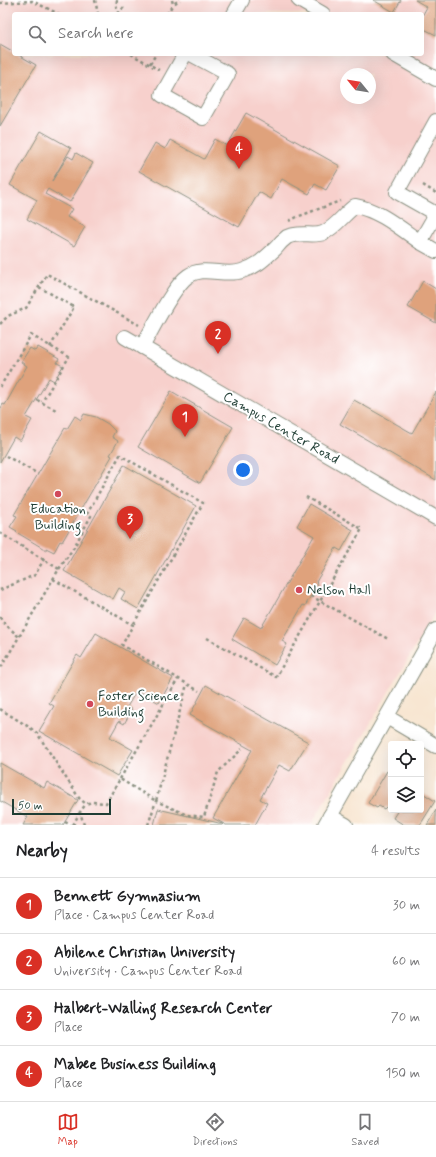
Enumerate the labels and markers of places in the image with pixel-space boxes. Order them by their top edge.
pin: 4 [226,136,252,169]
pin: 2 [205,321,231,354]
pin: 1 [172,404,198,437]
marker: Education Building [53,489,63,499]
place label: Education Building [30,500,86,536]
pin: 3 [117,506,143,539]
place label: Nelson Hall [307,581,371,599]
marker: Nelson Hall [294,585,304,595]
place label: Foster Science Building [98,687,180,723]
marker: Foster Science Building [85,699,95,709]

